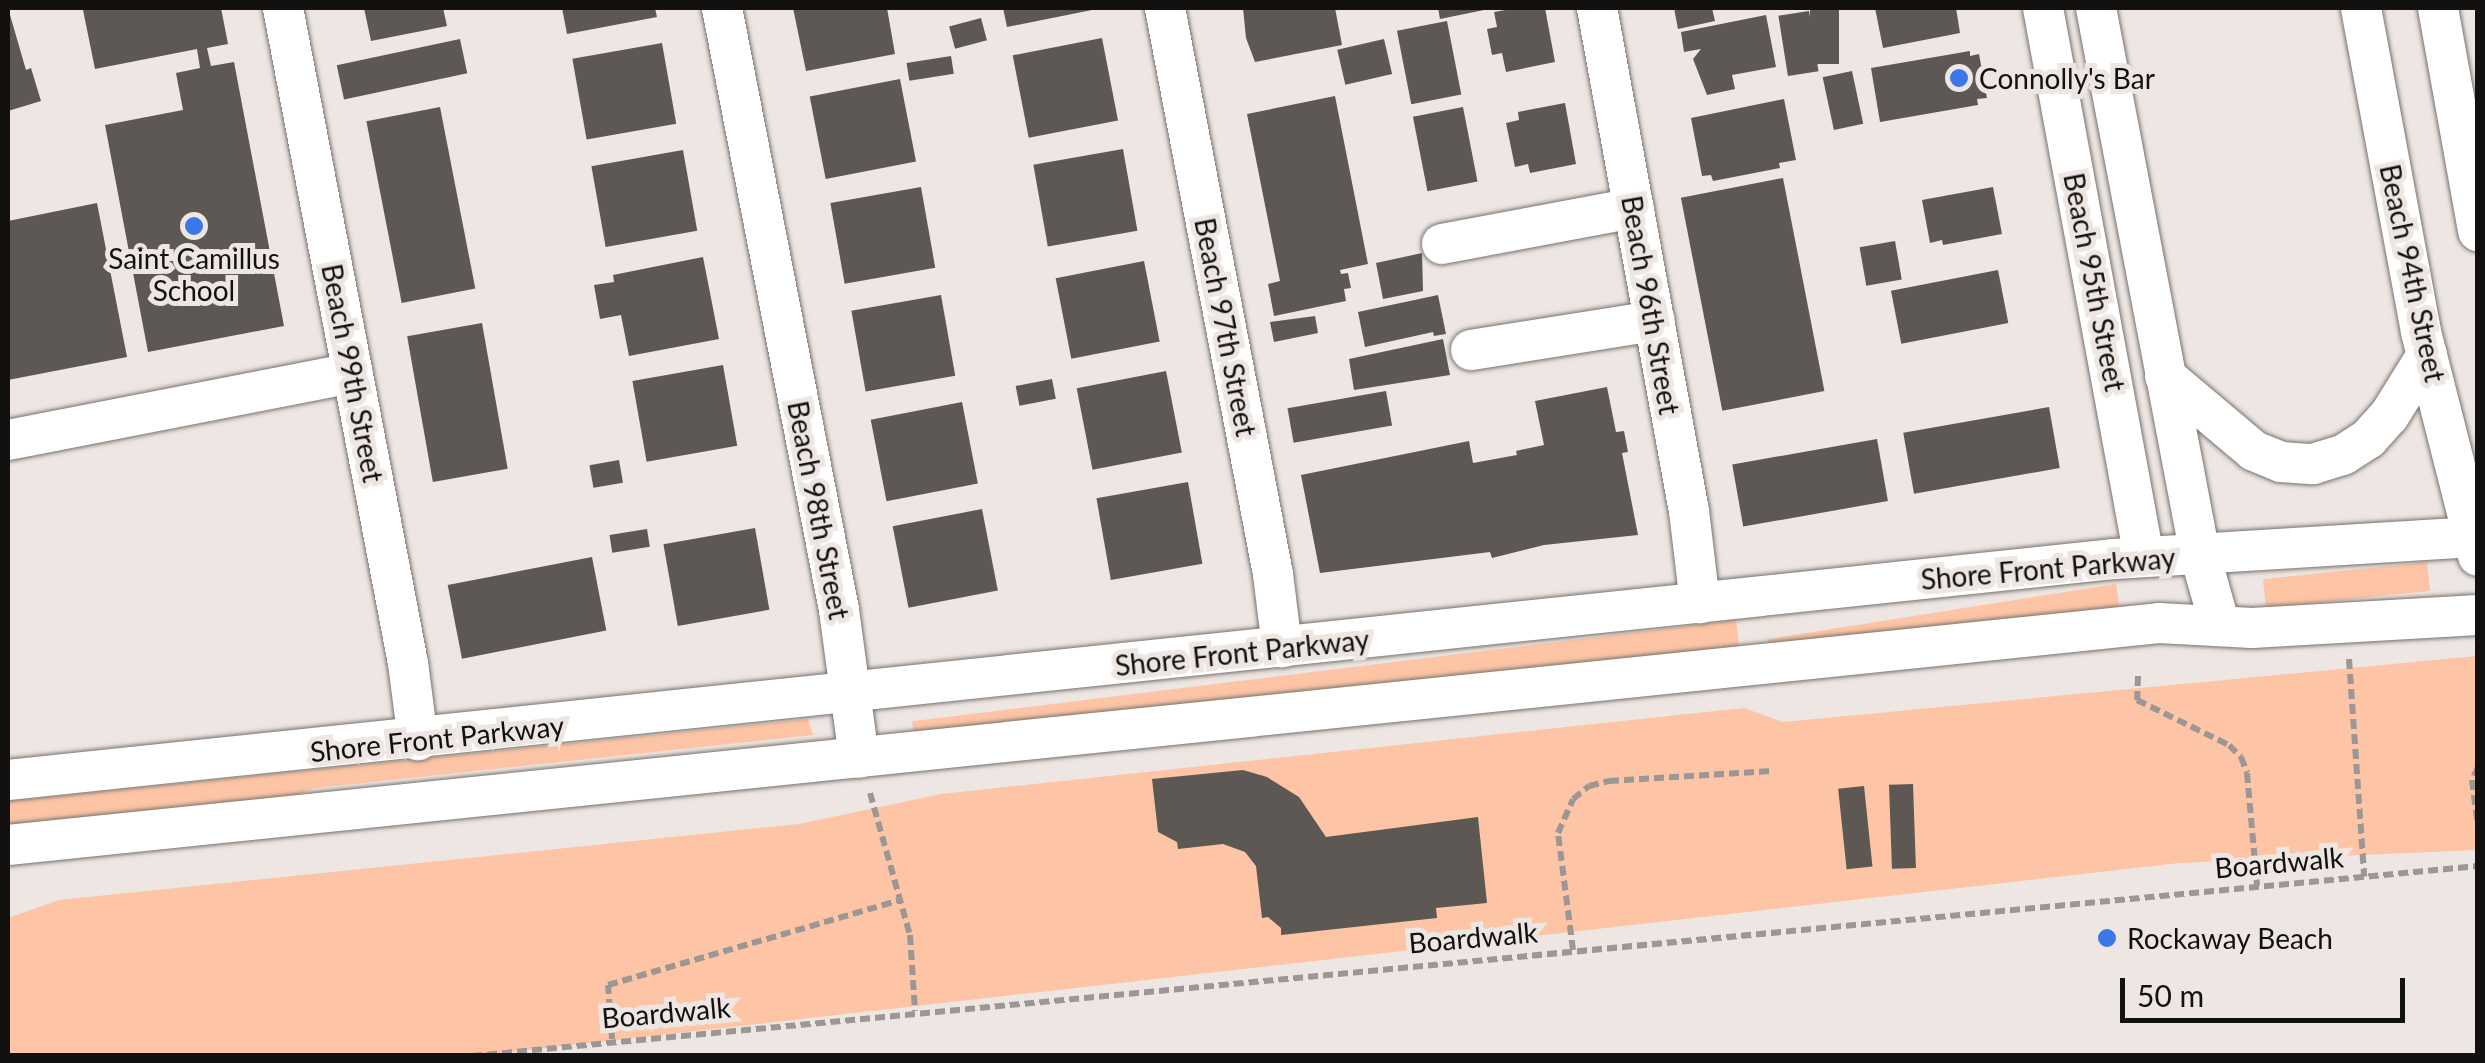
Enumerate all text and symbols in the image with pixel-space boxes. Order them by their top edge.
place label: Connolly's Bar [1979,61,2155,95]
marker: Connolly's Bar [1948,67,1970,89]
street label: Beach 94th Street [2374,161,2452,385]
street label: Beach 95th Street [2057,170,2133,394]
street label: Beach 96th Street [1615,193,1687,417]
marker: Saint Camillus School [183,215,205,237]
street label: Beach 97th Street [1188,215,1264,439]
place label: Saint Camillus School [108,241,280,307]
street label: Beach 99th Street [315,261,391,485]
street label: Beach 98th Street [781,398,857,622]
street label: Shore Front Parkway [1919,540,2177,596]
street label: Shore Front Parkway [1113,622,1371,682]
street label: Shore Front Parkway [308,708,566,768]
street label: Boardwalk [2213,840,2345,884]
street label: Boardwalk [1407,915,1539,959]
place label: Rockaway Beach [2127,921,2334,955]
marker: Rockaway Beach [2096,927,2118,949]
scale bar [2125,958,2410,1020]
text: 50 m [2137,977,2204,1013]
street label: Boardwalk [600,990,732,1034]

